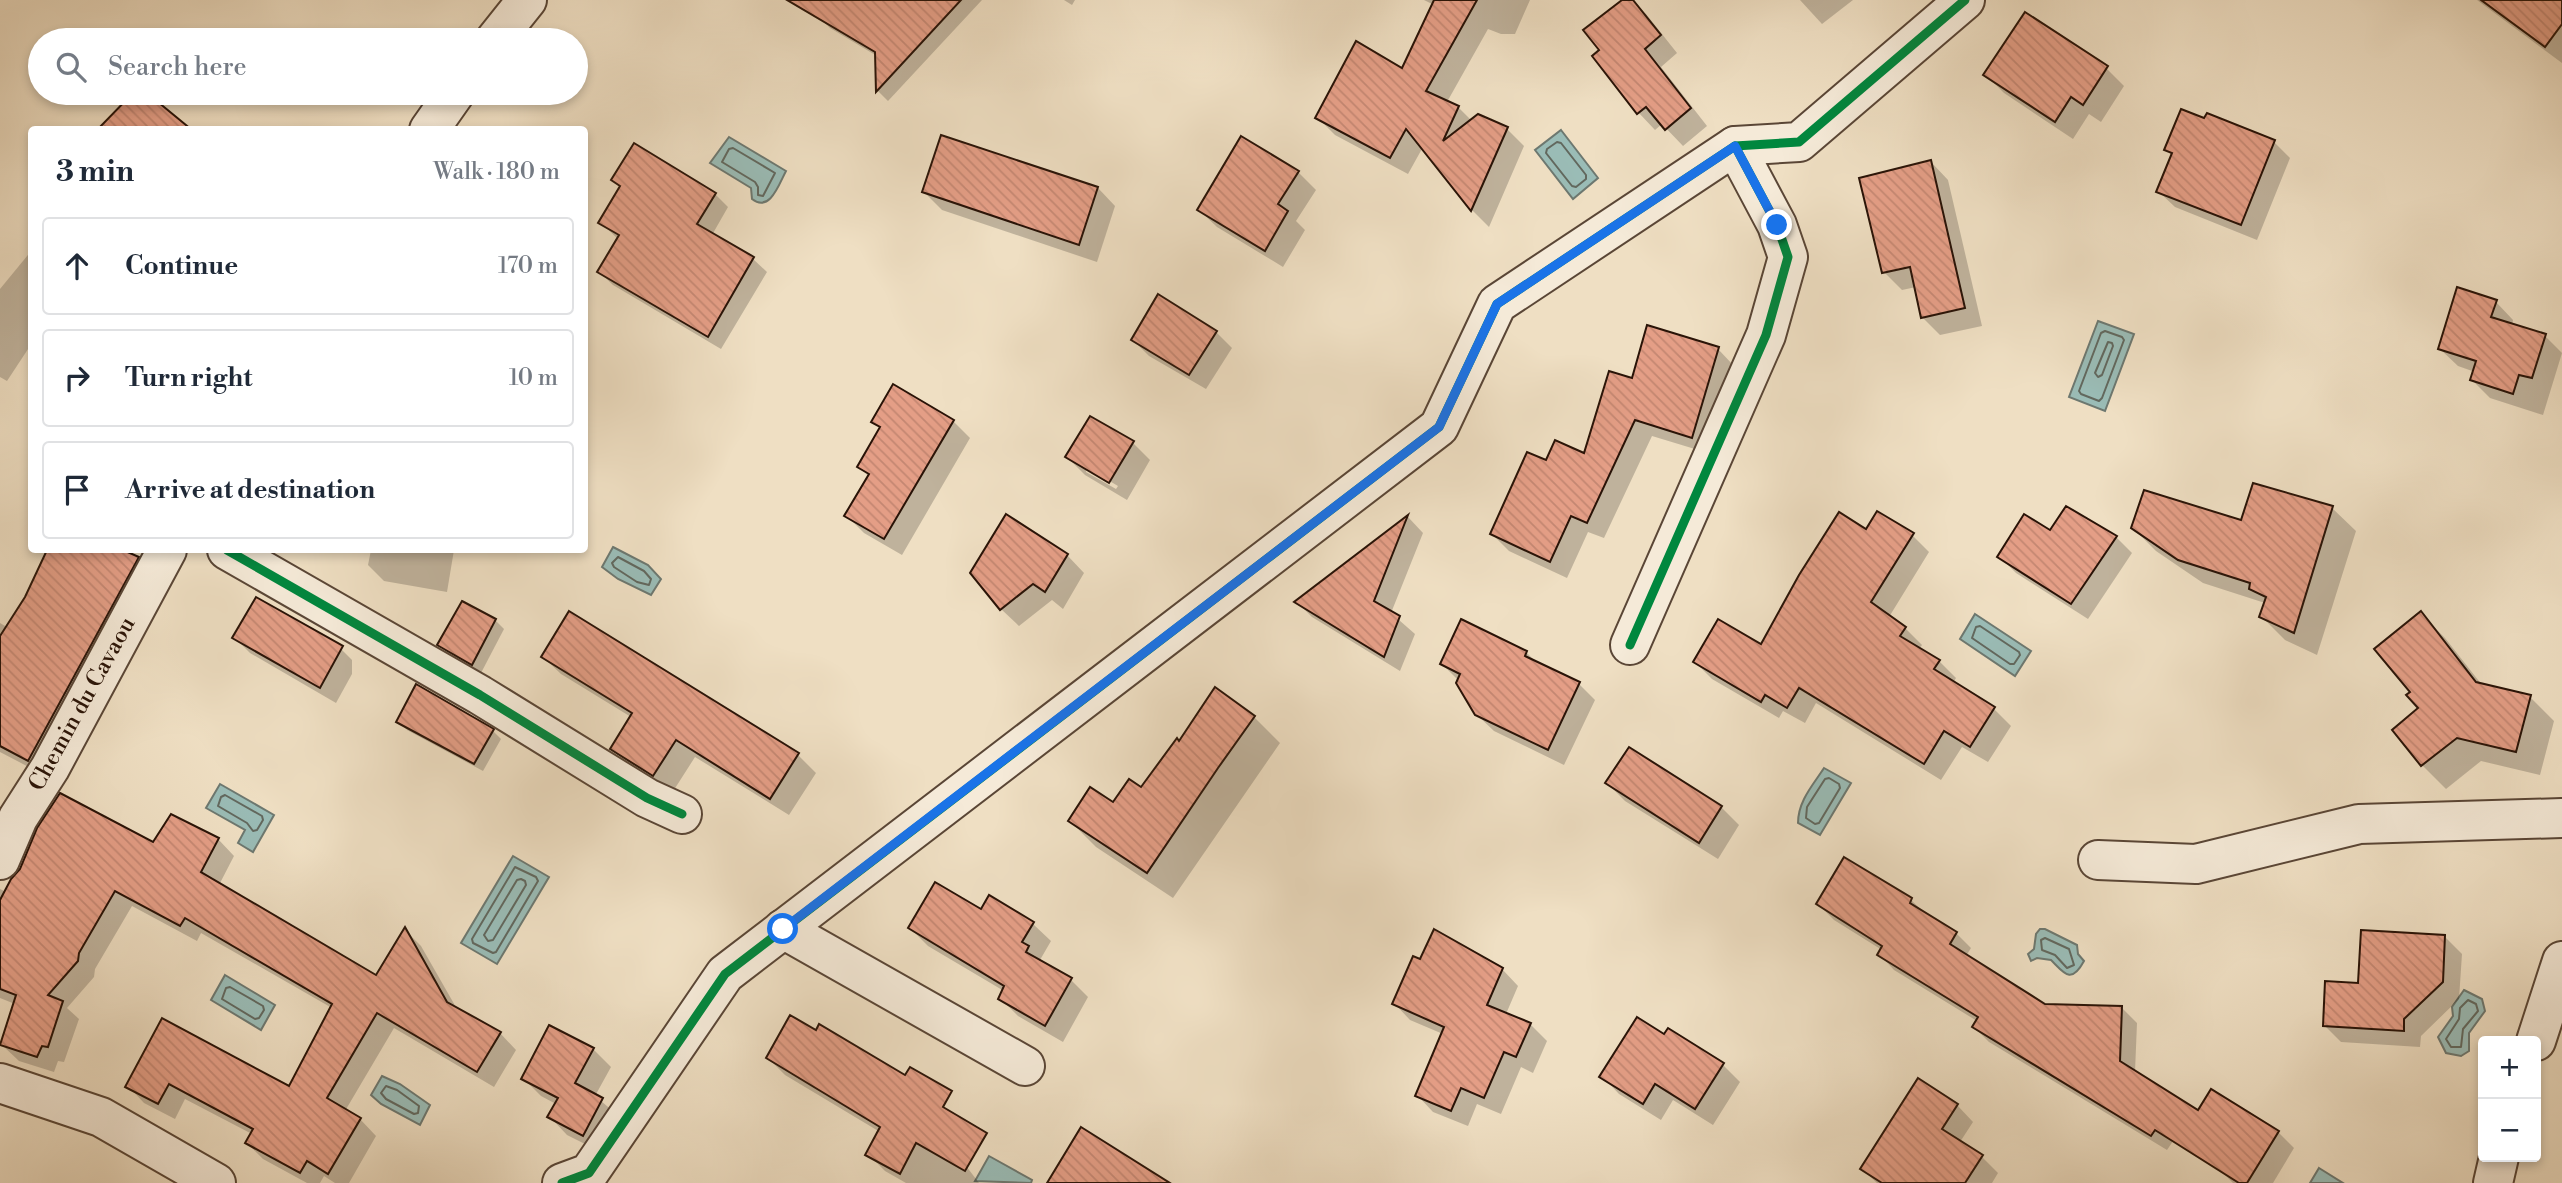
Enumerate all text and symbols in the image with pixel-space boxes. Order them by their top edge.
search box [28,28,588,105]
icon: search [52,48,90,86]
text: Search here [108,51,247,83]
text: 3 min [56,153,134,191]
text: Walk · 180 m [433,158,560,186]
route end [1761,209,1792,240]
icon: ahead [58,247,96,285]
text: Continue [125,250,238,282]
text: 170 m [498,252,558,280]
icon: right [58,359,96,397]
text: Turn right [125,362,253,394]
text: 10 m [509,364,558,392]
icon: arrive [58,471,96,509]
text: Arrive at destination [125,474,375,506]
street label: Chemin du Cavaou [23,612,141,796]
route start [767,913,798,944]
map controls [2478,1036,2541,1162]
button: + [2478,1036,2541,1099]
button: − [2478,1099,2541,1162]

